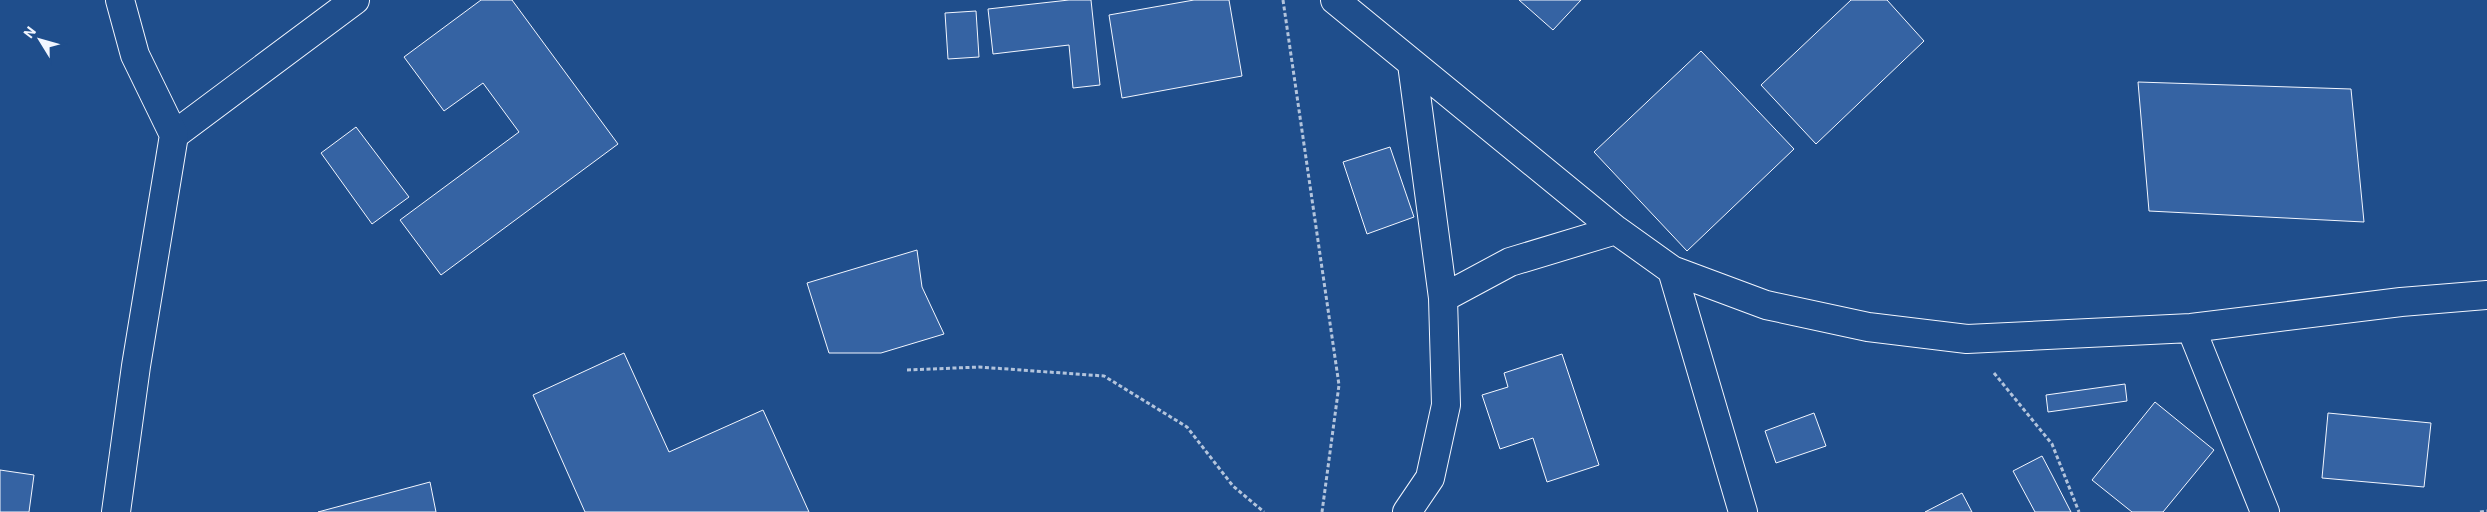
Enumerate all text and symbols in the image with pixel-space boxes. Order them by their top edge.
north arrow [15,15,65,65]
text: N [20,23,39,41]

